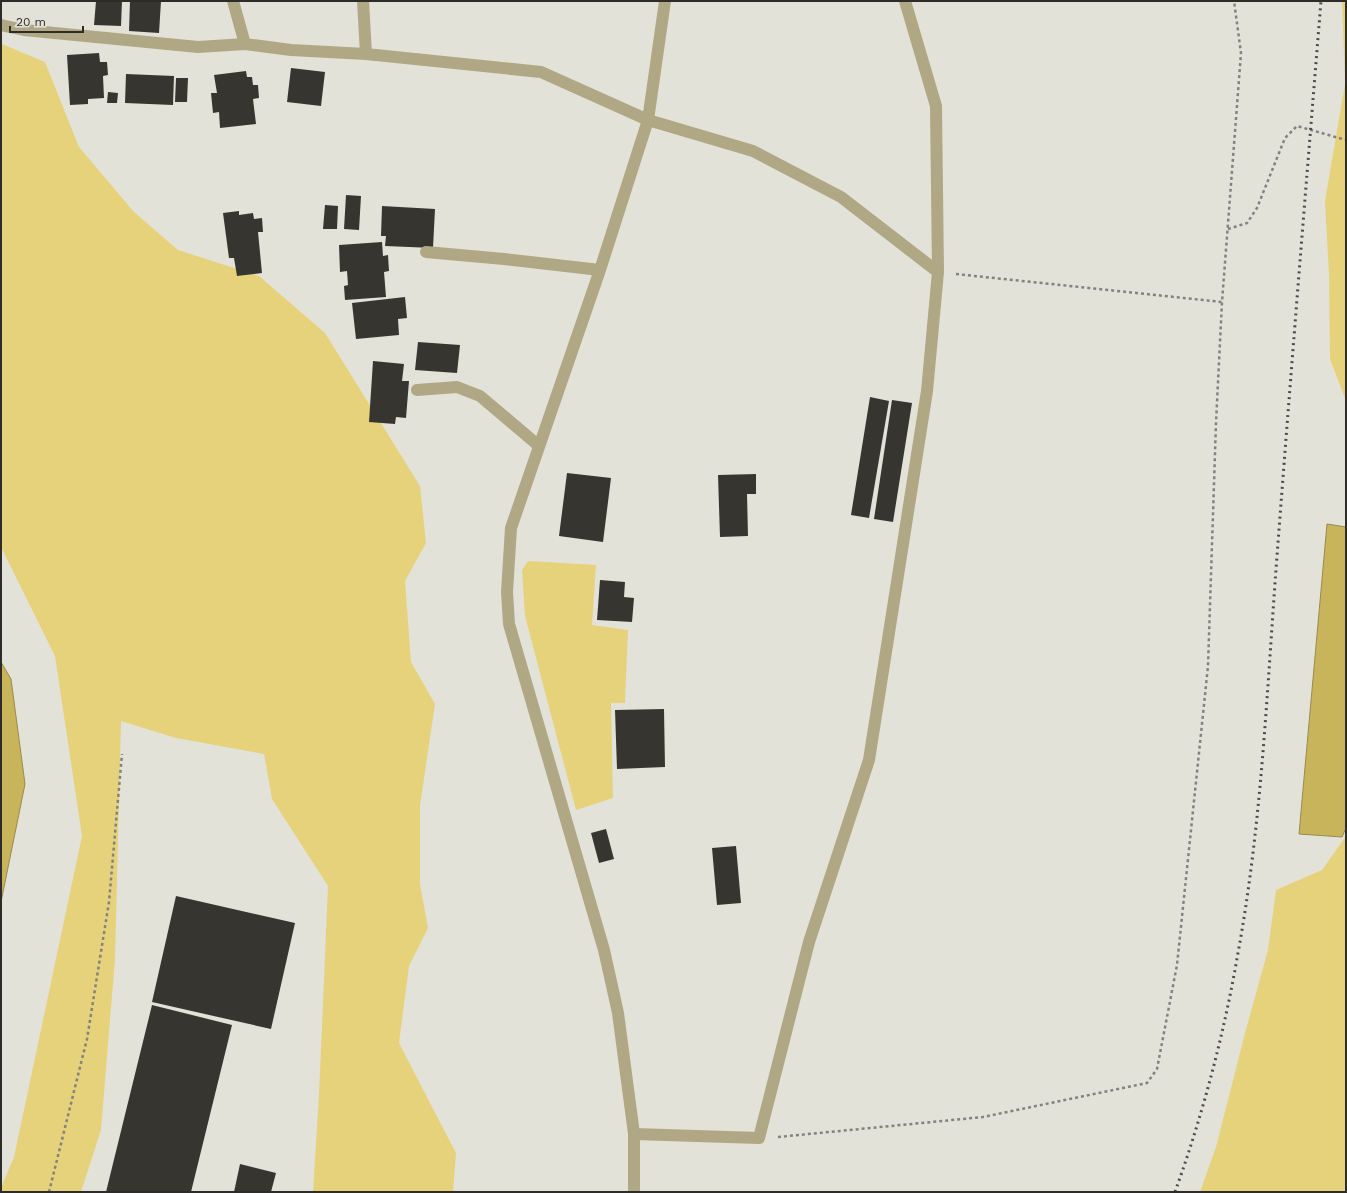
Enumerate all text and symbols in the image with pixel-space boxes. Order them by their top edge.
scale bar [10,8,83,34]
text: 20 m [16,15,46,29]

